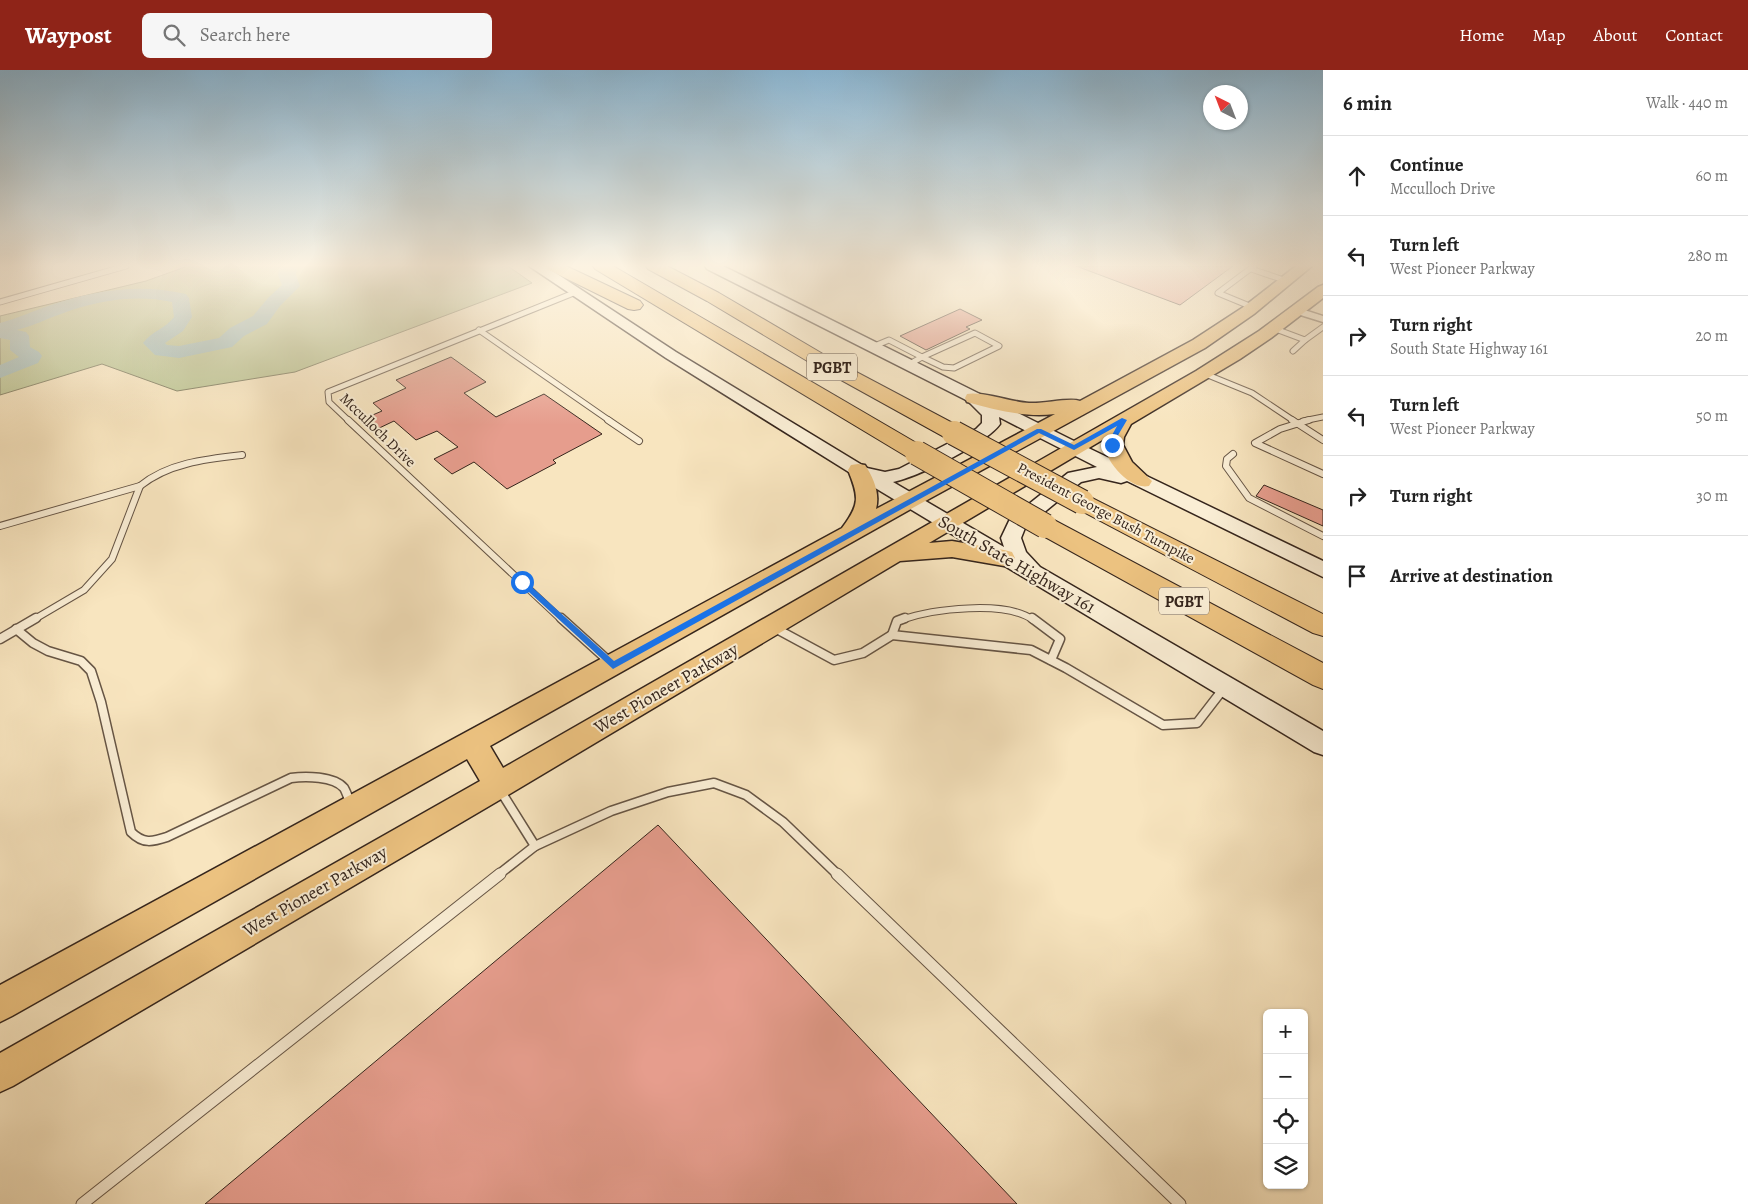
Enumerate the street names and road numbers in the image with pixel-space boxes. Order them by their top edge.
road number: PGBT [807,354,857,380]
street label: Mcculloch Drive [336,388,421,472]
street label: President George Bush Turnpike [1014,458,1199,569]
street label: South State Highway 161 [934,509,1100,619]
road number: PGBT [1159,588,1209,614]
street label: West Pioneer Parkway [589,636,743,740]
street label: West Pioneer Parkway [238,839,392,943]

